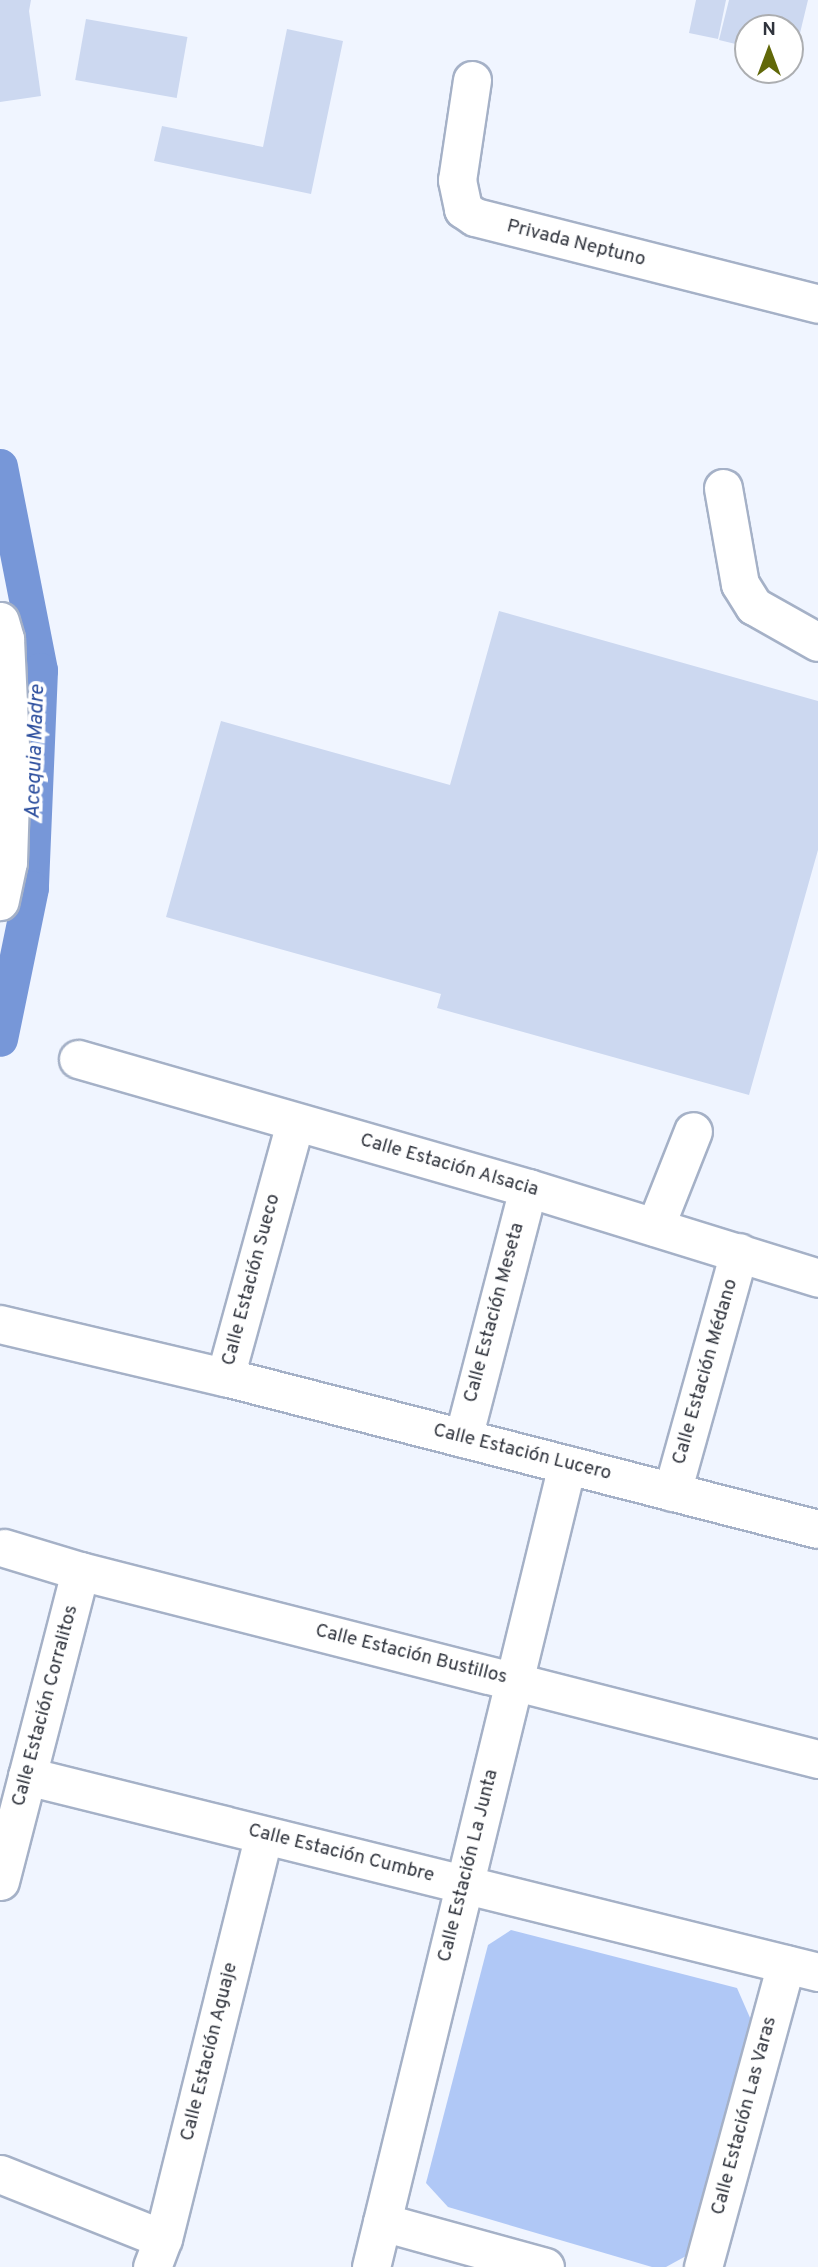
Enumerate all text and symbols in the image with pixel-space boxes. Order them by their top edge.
north arrow [734,14,804,84]
text: N [762,18,776,42]
street label: Privada Neptuno [504,216,648,272]
water label: Acequia Madre [21,684,51,820]
street label: Calle Estación Alsacia [357,1130,541,1202]
street label: Calle Estación Sueco [218,1192,286,1368]
street label: Calle Estación Meseta [460,1221,530,1405]
street label: Calle Estación Médano [669,1277,743,1467]
street label: Calle Estación Lucero [431,1420,613,1486]
street label: Calle Estación Corralitos [8,1603,84,1809]
street label: Calle Estación Bustillos [313,1620,509,1690]
street label: Calle Estación La Junta [434,1767,504,1965]
street label: Calle Estación Cumbre [246,1820,436,1888]
street label: Calle Estación Aguaje [177,1960,243,2144]
street label: Calle Estación Las Varas [707,2014,783,2218]

